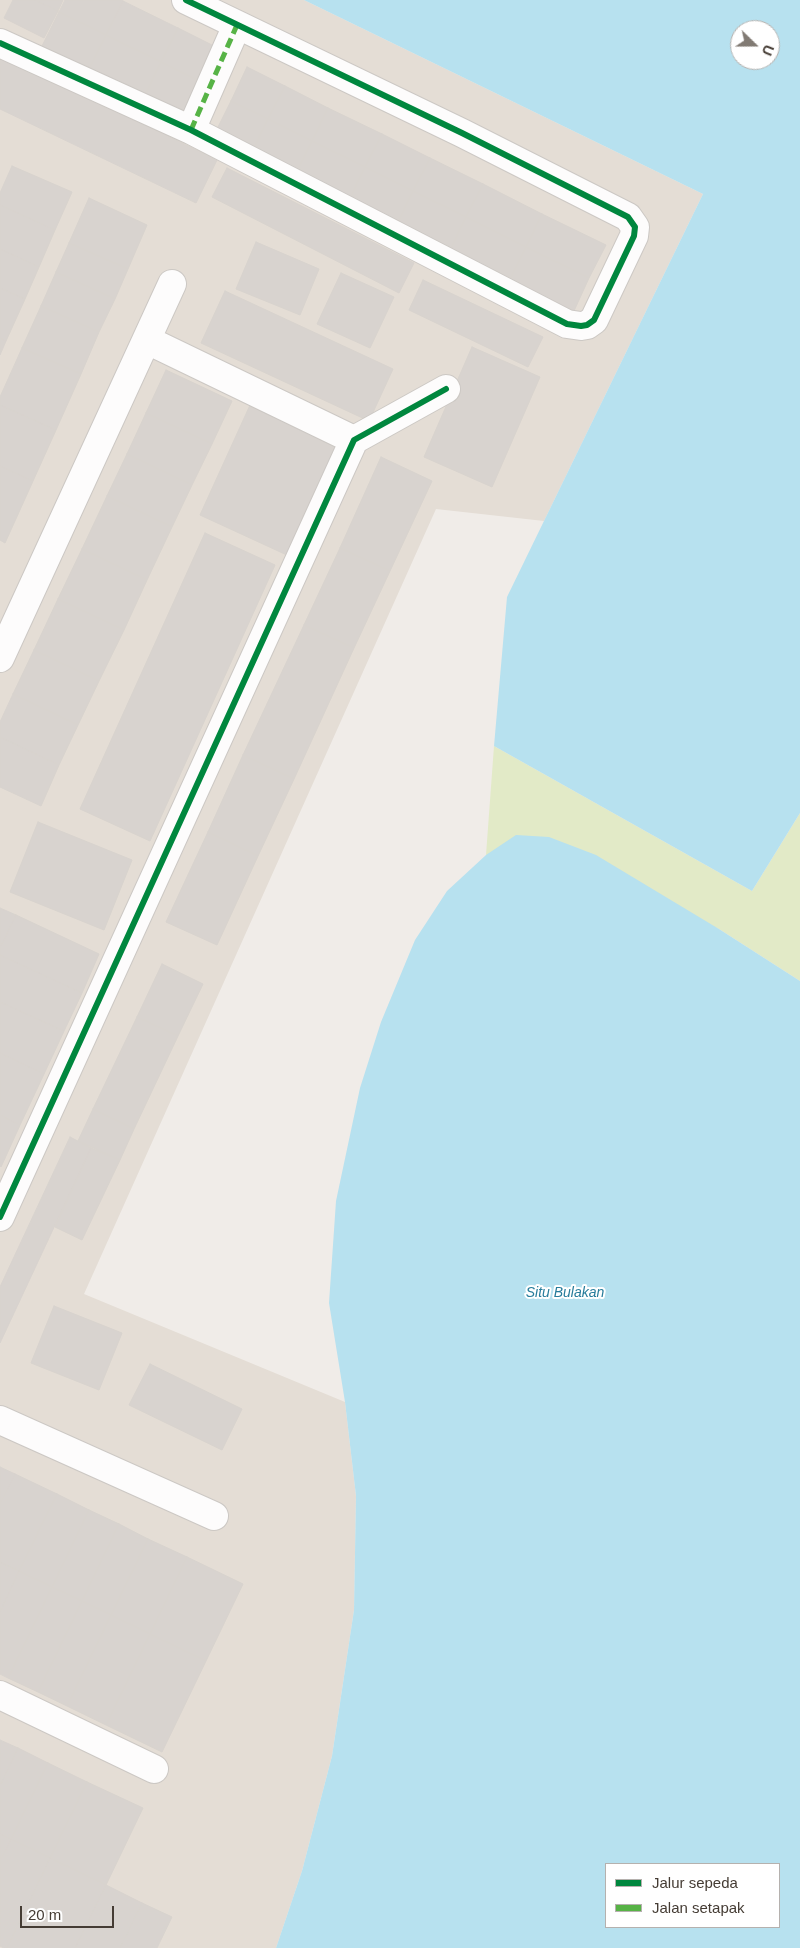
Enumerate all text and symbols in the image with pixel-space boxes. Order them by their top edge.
north arrow [730,20,780,70]
text: U [759,43,777,58]
water label: Situ Bulakan [526,1285,604,1301]
legend [605,1863,780,1928]
text: Jalur sepeda [652,1874,738,1891]
scale bar [22,1896,116,1928]
text: Jalan setapak [652,1899,745,1916]
text: 20 m [28,1906,61,1923]

